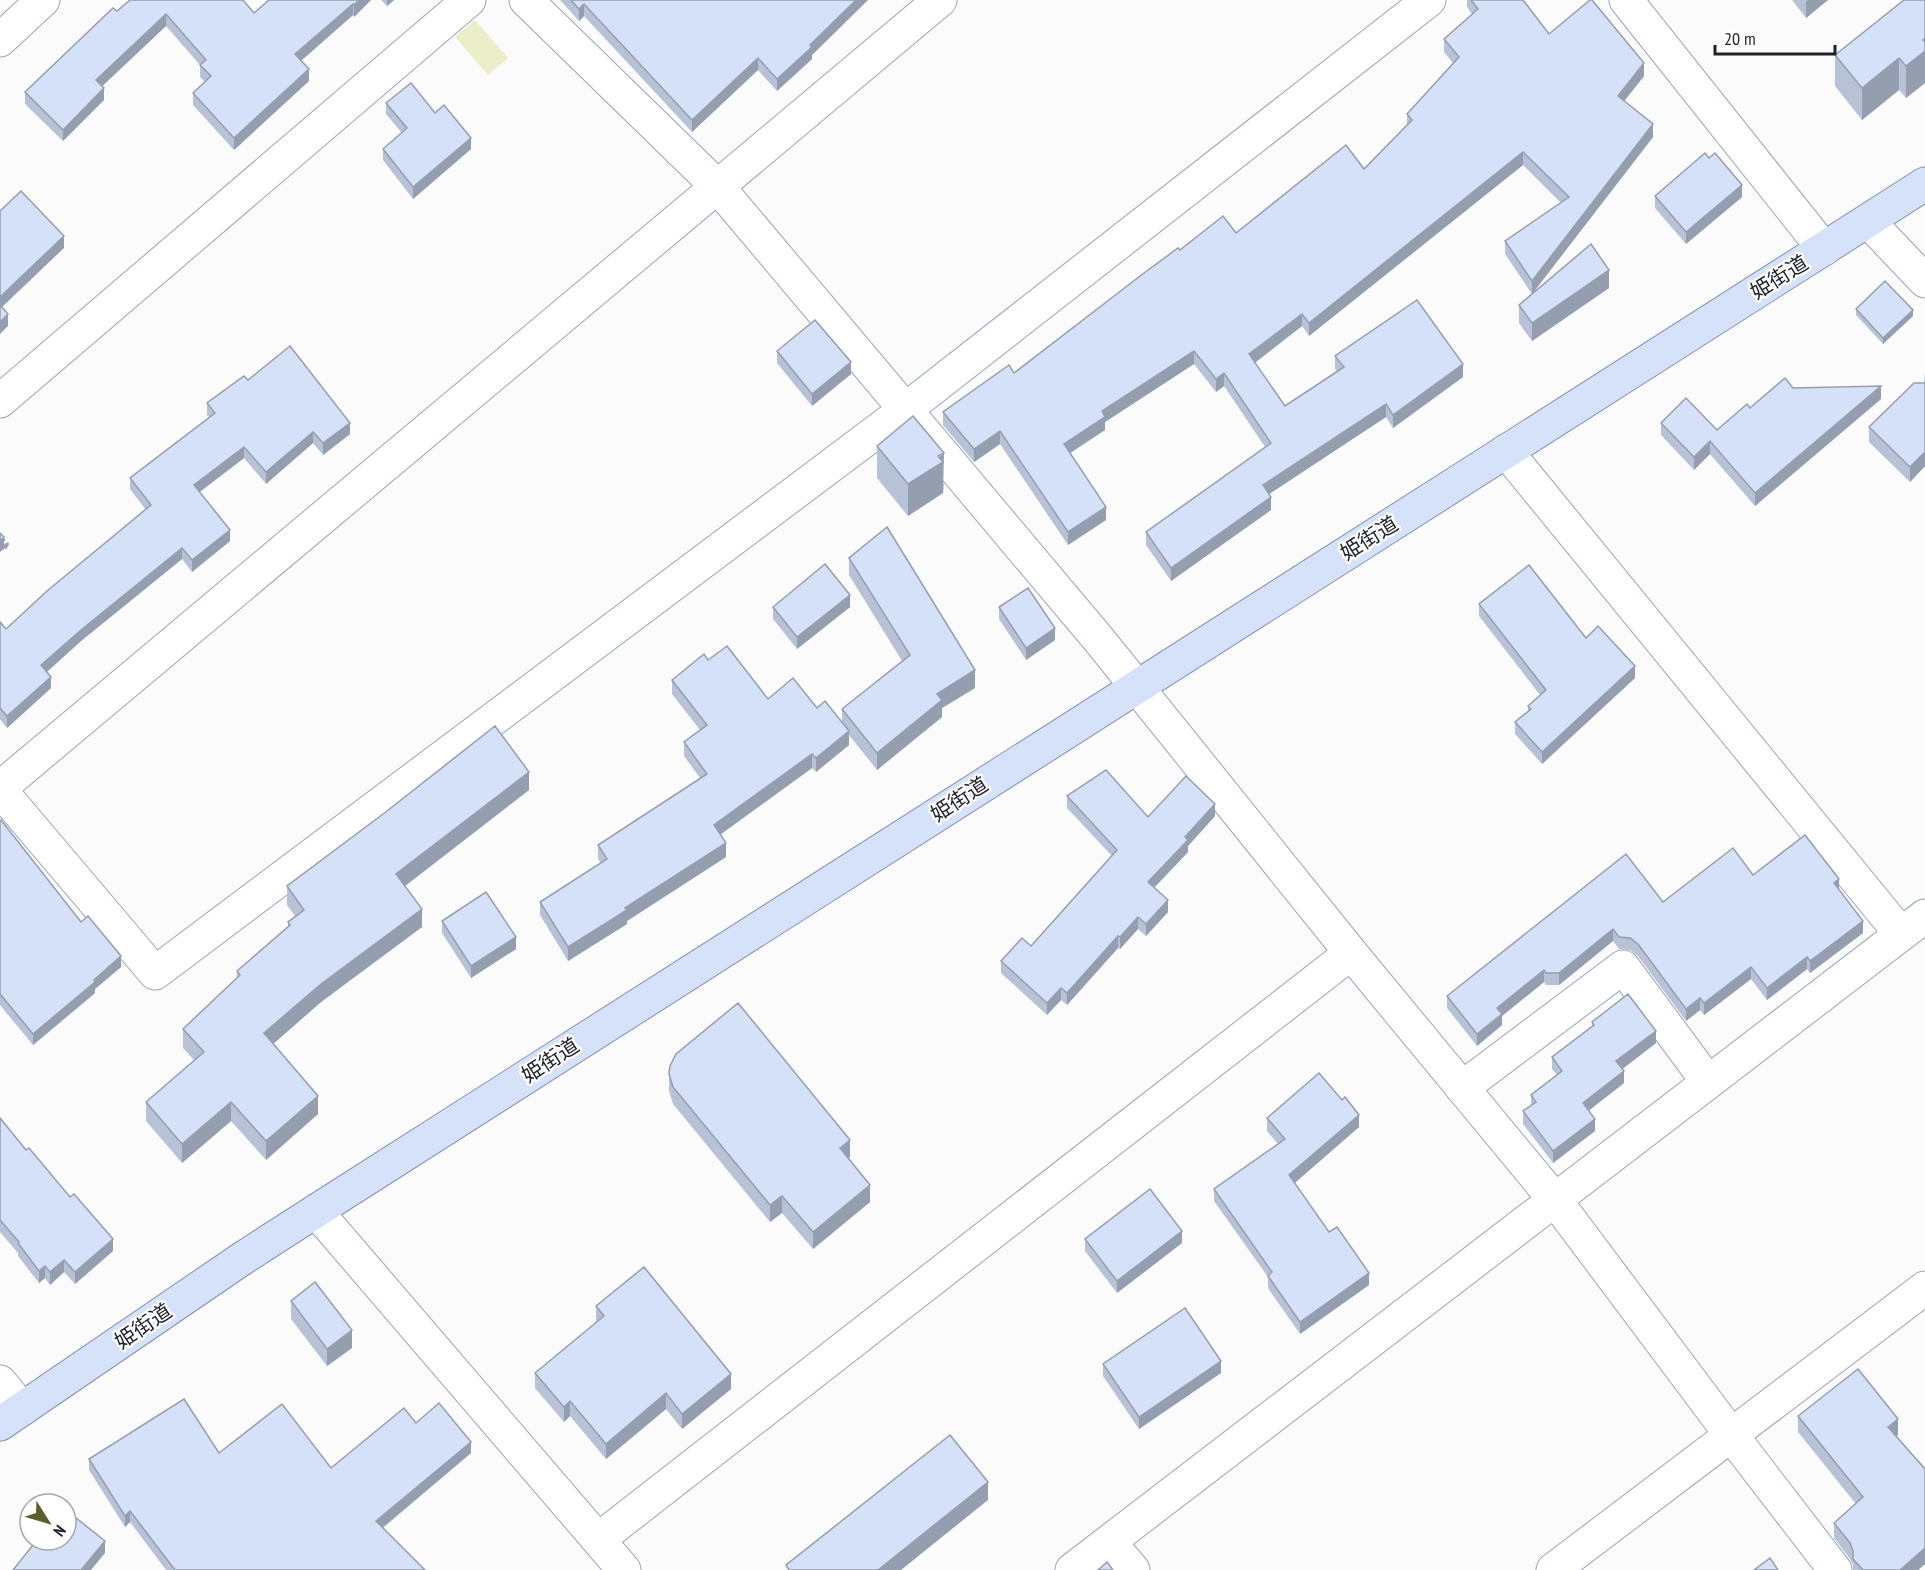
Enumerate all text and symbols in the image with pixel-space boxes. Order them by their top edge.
scale bar [1715,18,1835,56]
text: 20 m [1724,27,1756,50]
street label: 姫街道 [1745,249,1813,305]
street label: 姫街道 [1335,510,1403,566]
street label: 姫街道 [925,771,993,827]
street label: 姫街道 [516,1032,584,1088]
street label: 姫街道 [109,1297,177,1355]
north arrow [18,1492,78,1552]
text: N [49,1522,71,1540]

